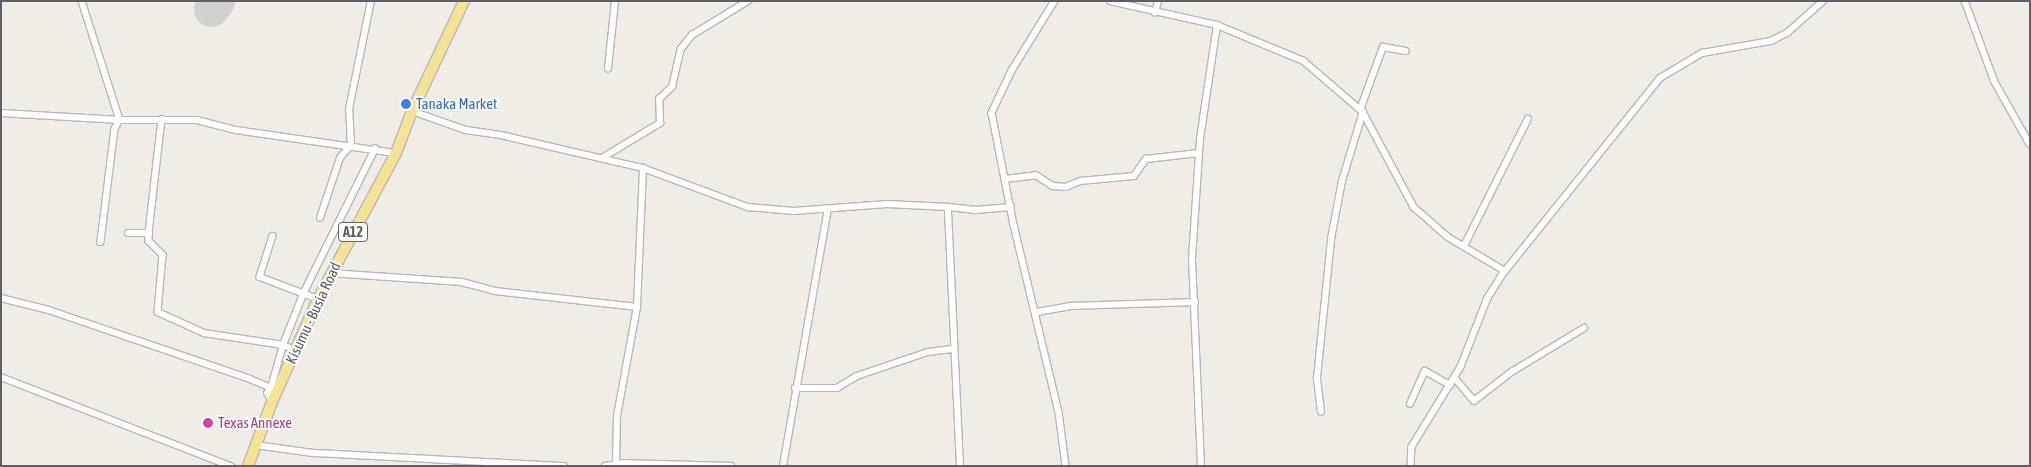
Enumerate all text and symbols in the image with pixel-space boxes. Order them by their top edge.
place label: Tanaka Market [416,95,497,113]
marker: Tanaka Market [400,98,412,110]
road number: A12 [337,220,369,243]
street label: Kisumu - Busia Road [282,259,344,367]
place label: Texas Annexe [218,414,292,432]
marker: Texas Annexe [202,417,214,429]

